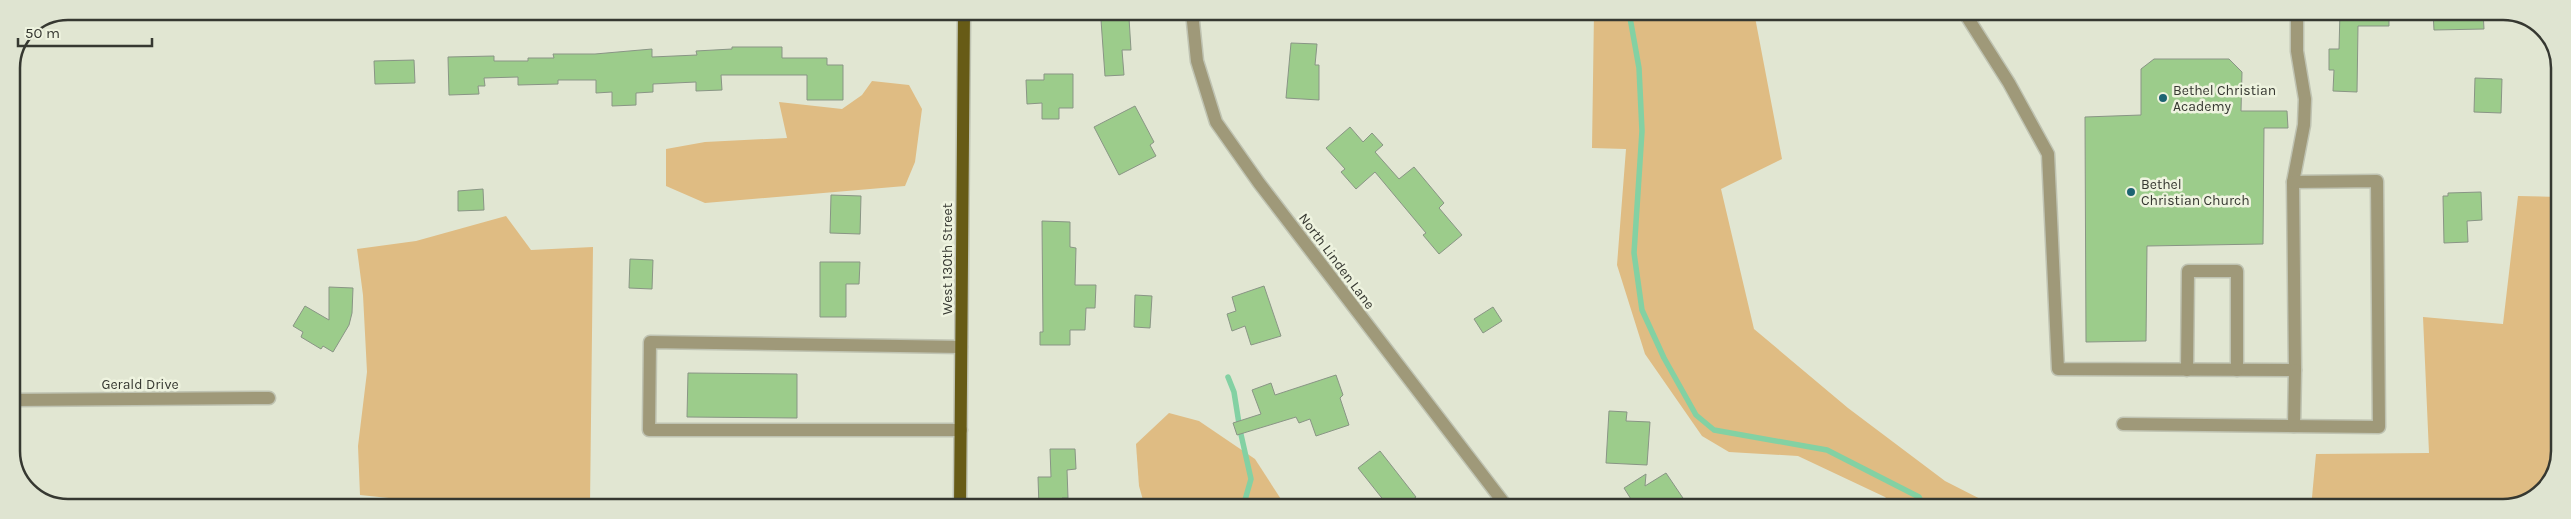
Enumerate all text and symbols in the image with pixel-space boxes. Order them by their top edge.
scale bar [18,15,151,47]
text: 50 m [25,24,60,42]
place label: Bethel Christian Academy [2173,82,2276,115]
marker: Bethel Christian Academy [2157,92,2169,104]
place label: Bethel Christian Church [2141,176,2250,209]
marker: Bethel Christian Church [2125,186,2137,198]
street label: West 130th Street [939,203,956,315]
street label: North Linden Lane [1295,210,1378,313]
street label: Gerald Drive [101,376,179,393]

